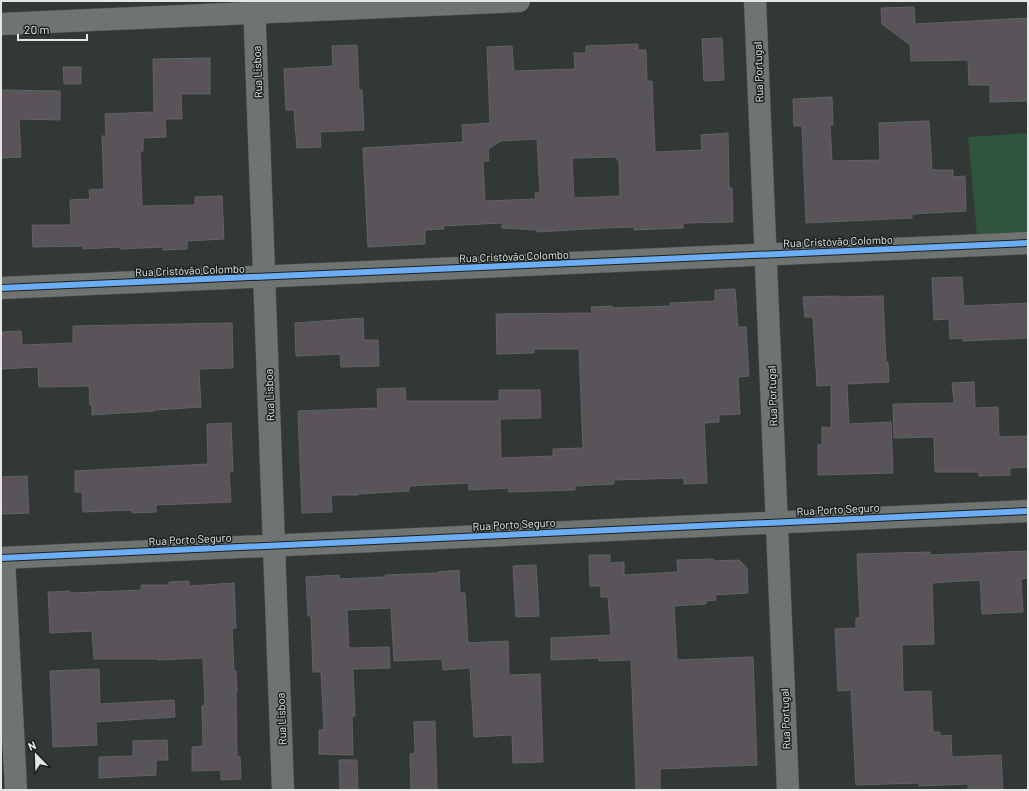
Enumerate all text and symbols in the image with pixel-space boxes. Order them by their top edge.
scale bar [18,16,87,42]
text: 20 m [24,22,50,36]
street label: Rua Portugal [750,41,766,103]
street label: Rua Lisboa [250,46,264,98]
street label: Rua Cristóvão Colombo [783,233,893,249]
street label: Rua Cristóvão Colombo [459,248,569,264]
street label: Rua Cristóvão Colombo [135,262,245,278]
street label: Rua Portugal [764,365,780,427]
street label: Rua Lisboa [262,369,276,421]
street label: Rua Porto Seguro [796,500,880,518]
street label: Rua Porto Seguro [472,515,556,533]
street label: Rua Porto Seguro [148,530,232,548]
street label: Rua Portugal [777,688,793,750]
street label: Rua Lisboa [274,693,288,745]
north arrow [16,735,56,775]
text: N [26,738,38,753]

